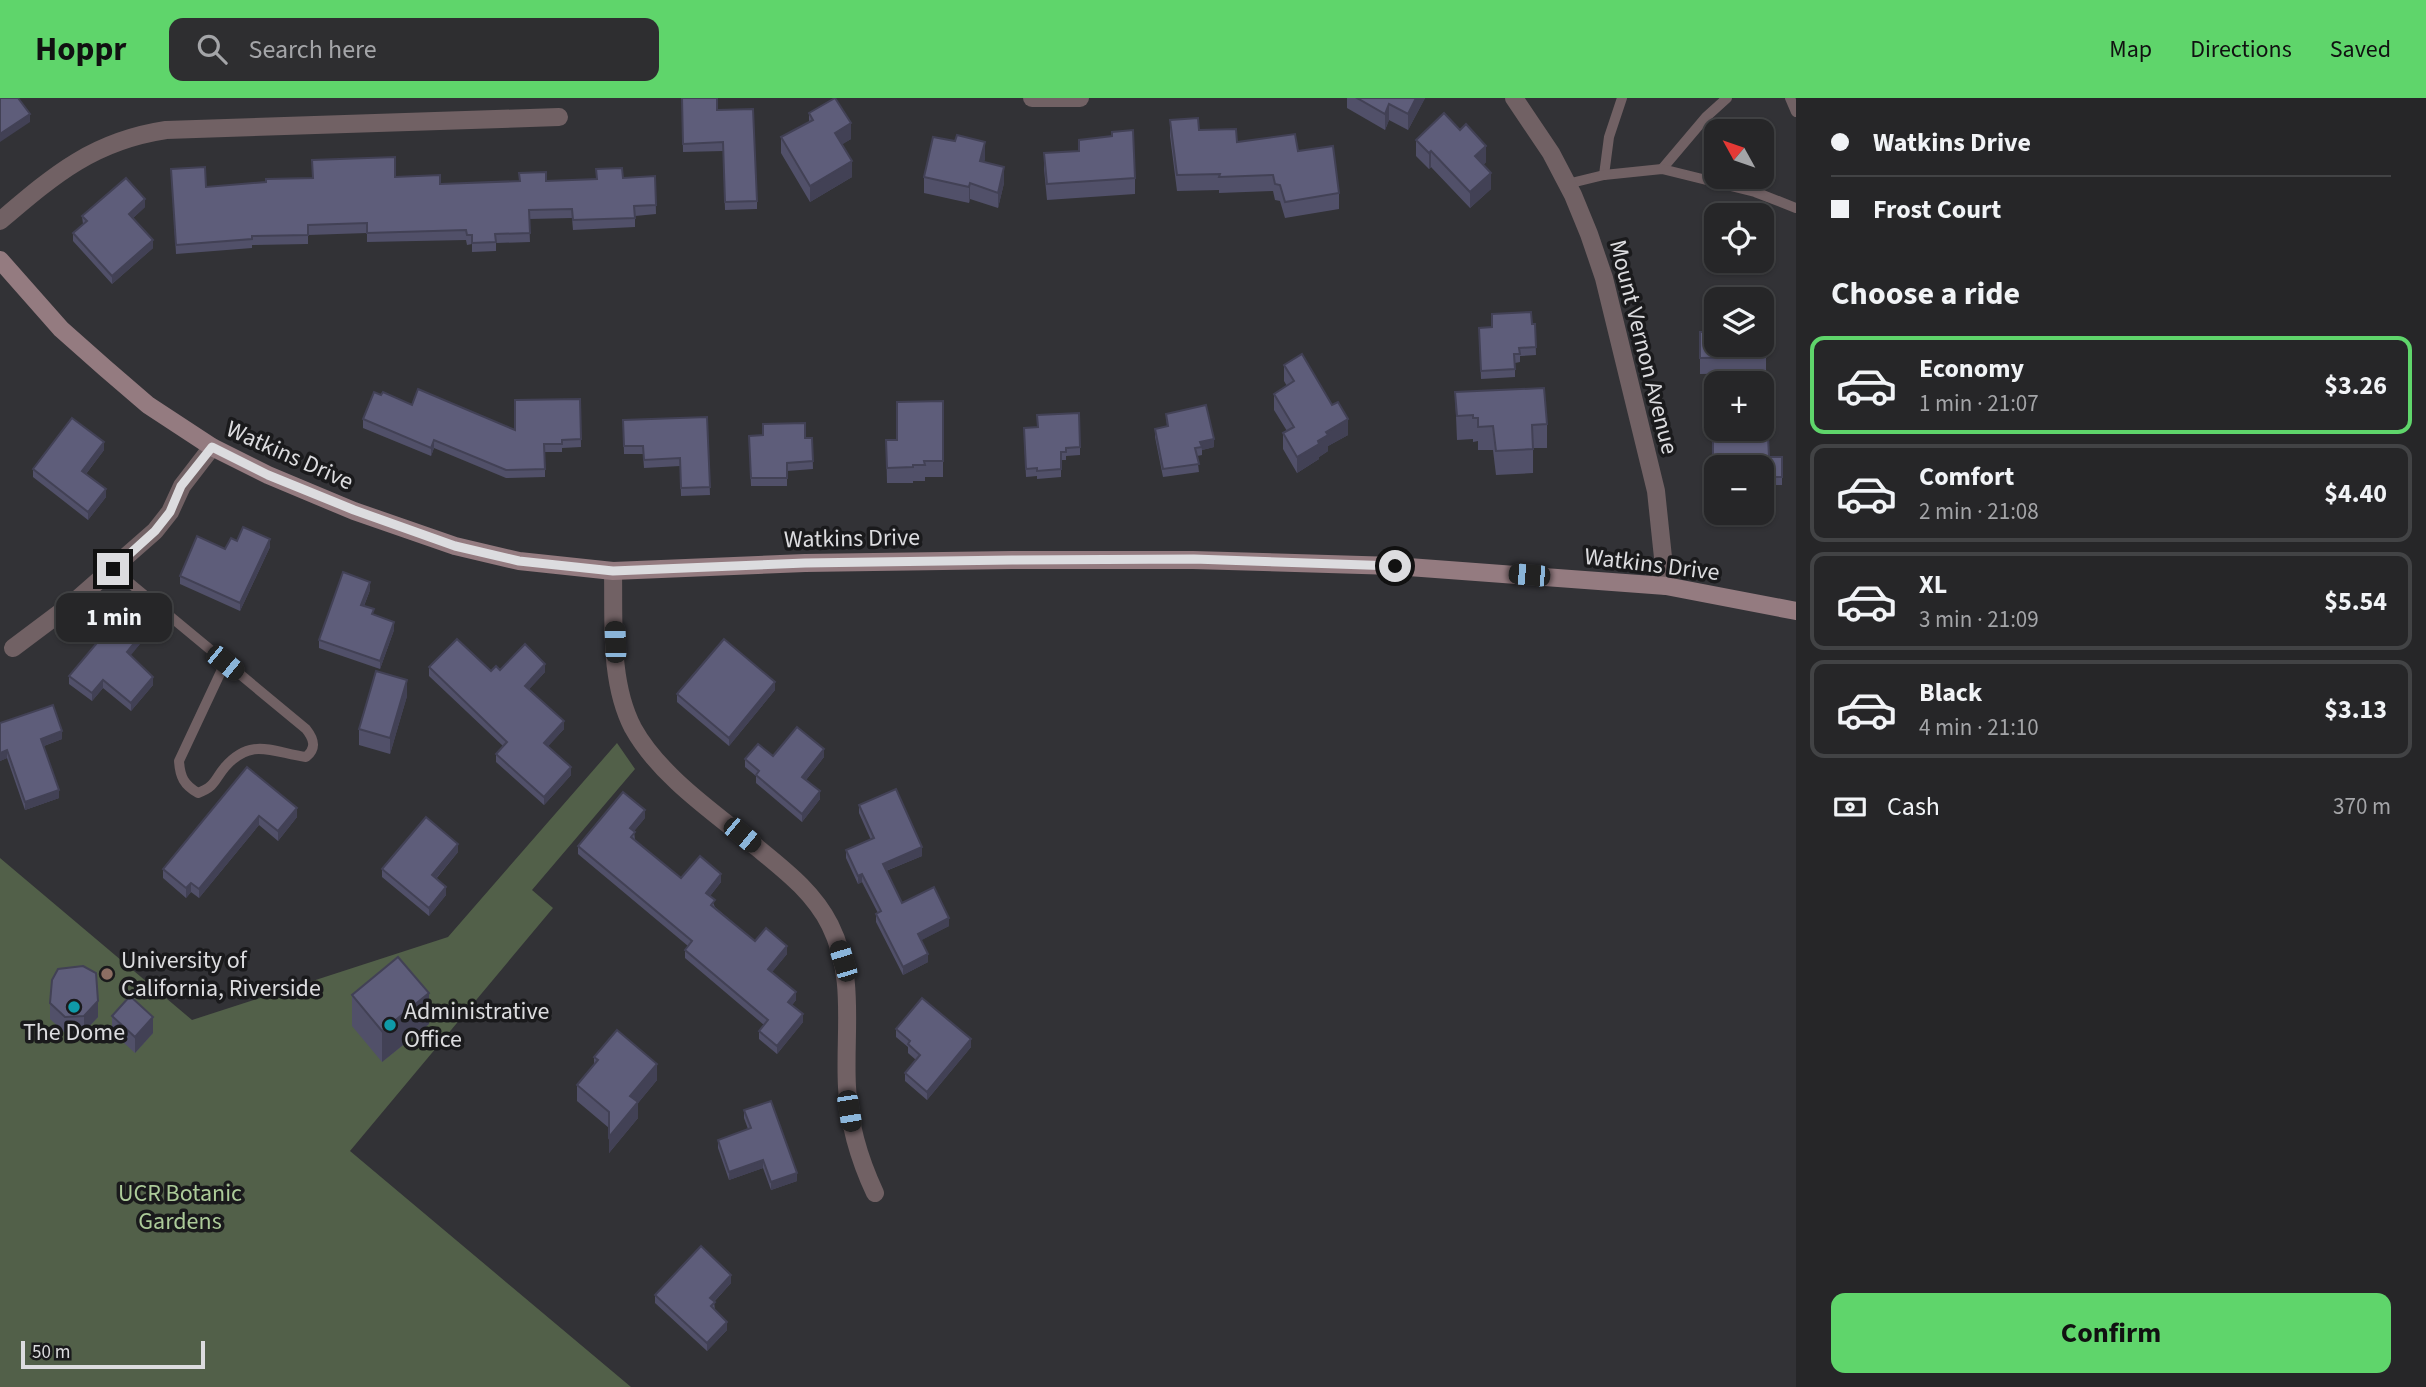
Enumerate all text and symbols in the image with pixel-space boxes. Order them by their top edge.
search box [169,18,659,81]
text: Hoppr [35,26,127,73]
icon: search [193,30,231,68]
text: Search here [249,31,377,68]
text: Map [2109,32,2152,67]
text: Directions [2190,32,2292,67]
text: Saved [2330,32,2391,67]
north arrow [1704,119,1774,189]
map controls [1704,119,1774,525]
text: Watkins Drive [1873,124,2031,161]
text: Frost Court [1873,191,2001,228]
button: locate [1704,203,1774,273]
street label: Mount Vernon Avenue [1600,236,1687,458]
text: Choose a ride [1831,271,2020,317]
button: layers [1704,287,1774,357]
text: Economy [1919,350,2024,387]
icon: car [1835,354,1898,417]
text: $3.26 [2324,367,2387,404]
button: + [1704,371,1774,441]
text: 1 min · 21:07 [1919,387,2039,420]
street label: Watkins Drive [220,412,359,499]
button: − [1704,455,1774,525]
text: Comfort [1919,458,2014,495]
icon: car [1835,462,1898,525]
text: $4.40 [2324,475,2387,512]
text: 2 min · 21:08 [1919,495,2039,528]
street label: Watkins Drive [784,520,920,557]
street label: Watkins Drive [1582,539,1722,590]
route start [1379,550,1411,582]
route end [97,553,129,585]
car [1508,563,1551,587]
text: XL [1919,566,1947,603]
icon: car [1835,570,1898,633]
text: $5.54 [2324,583,2387,620]
callout: 1 min [55,594,171,642]
text: 1 min [86,601,142,634]
text: 3 min · 21:09 [1919,603,2039,636]
car [604,621,627,663]
car [203,642,248,684]
text: Black [1919,674,1982,711]
icon: car [1835,678,1898,741]
text: $3.13 [2324,691,2387,728]
text: 4 min · 21:10 [1919,711,2039,744]
icon: cash [1831,788,1869,826]
text: Cash [1887,788,1940,825]
text: 370 m [2333,790,2391,823]
car [720,813,765,857]
car [827,938,860,984]
place label: University of California, Riverside [121,943,321,1006]
marker: University of California, Riverside [99,966,115,982]
place label: Administrative Office [404,994,549,1057]
marker: The Dome [66,999,82,1015]
place label: The Dome [23,1015,125,1050]
marker: Administrative Office [382,1017,398,1033]
car [836,1089,863,1133]
park label: UCR Botanic Gardens [118,1176,242,1239]
button: Confirm [1831,1293,2391,1373]
scale bar [21,1338,205,1370]
text: 50 m [32,1339,70,1366]

